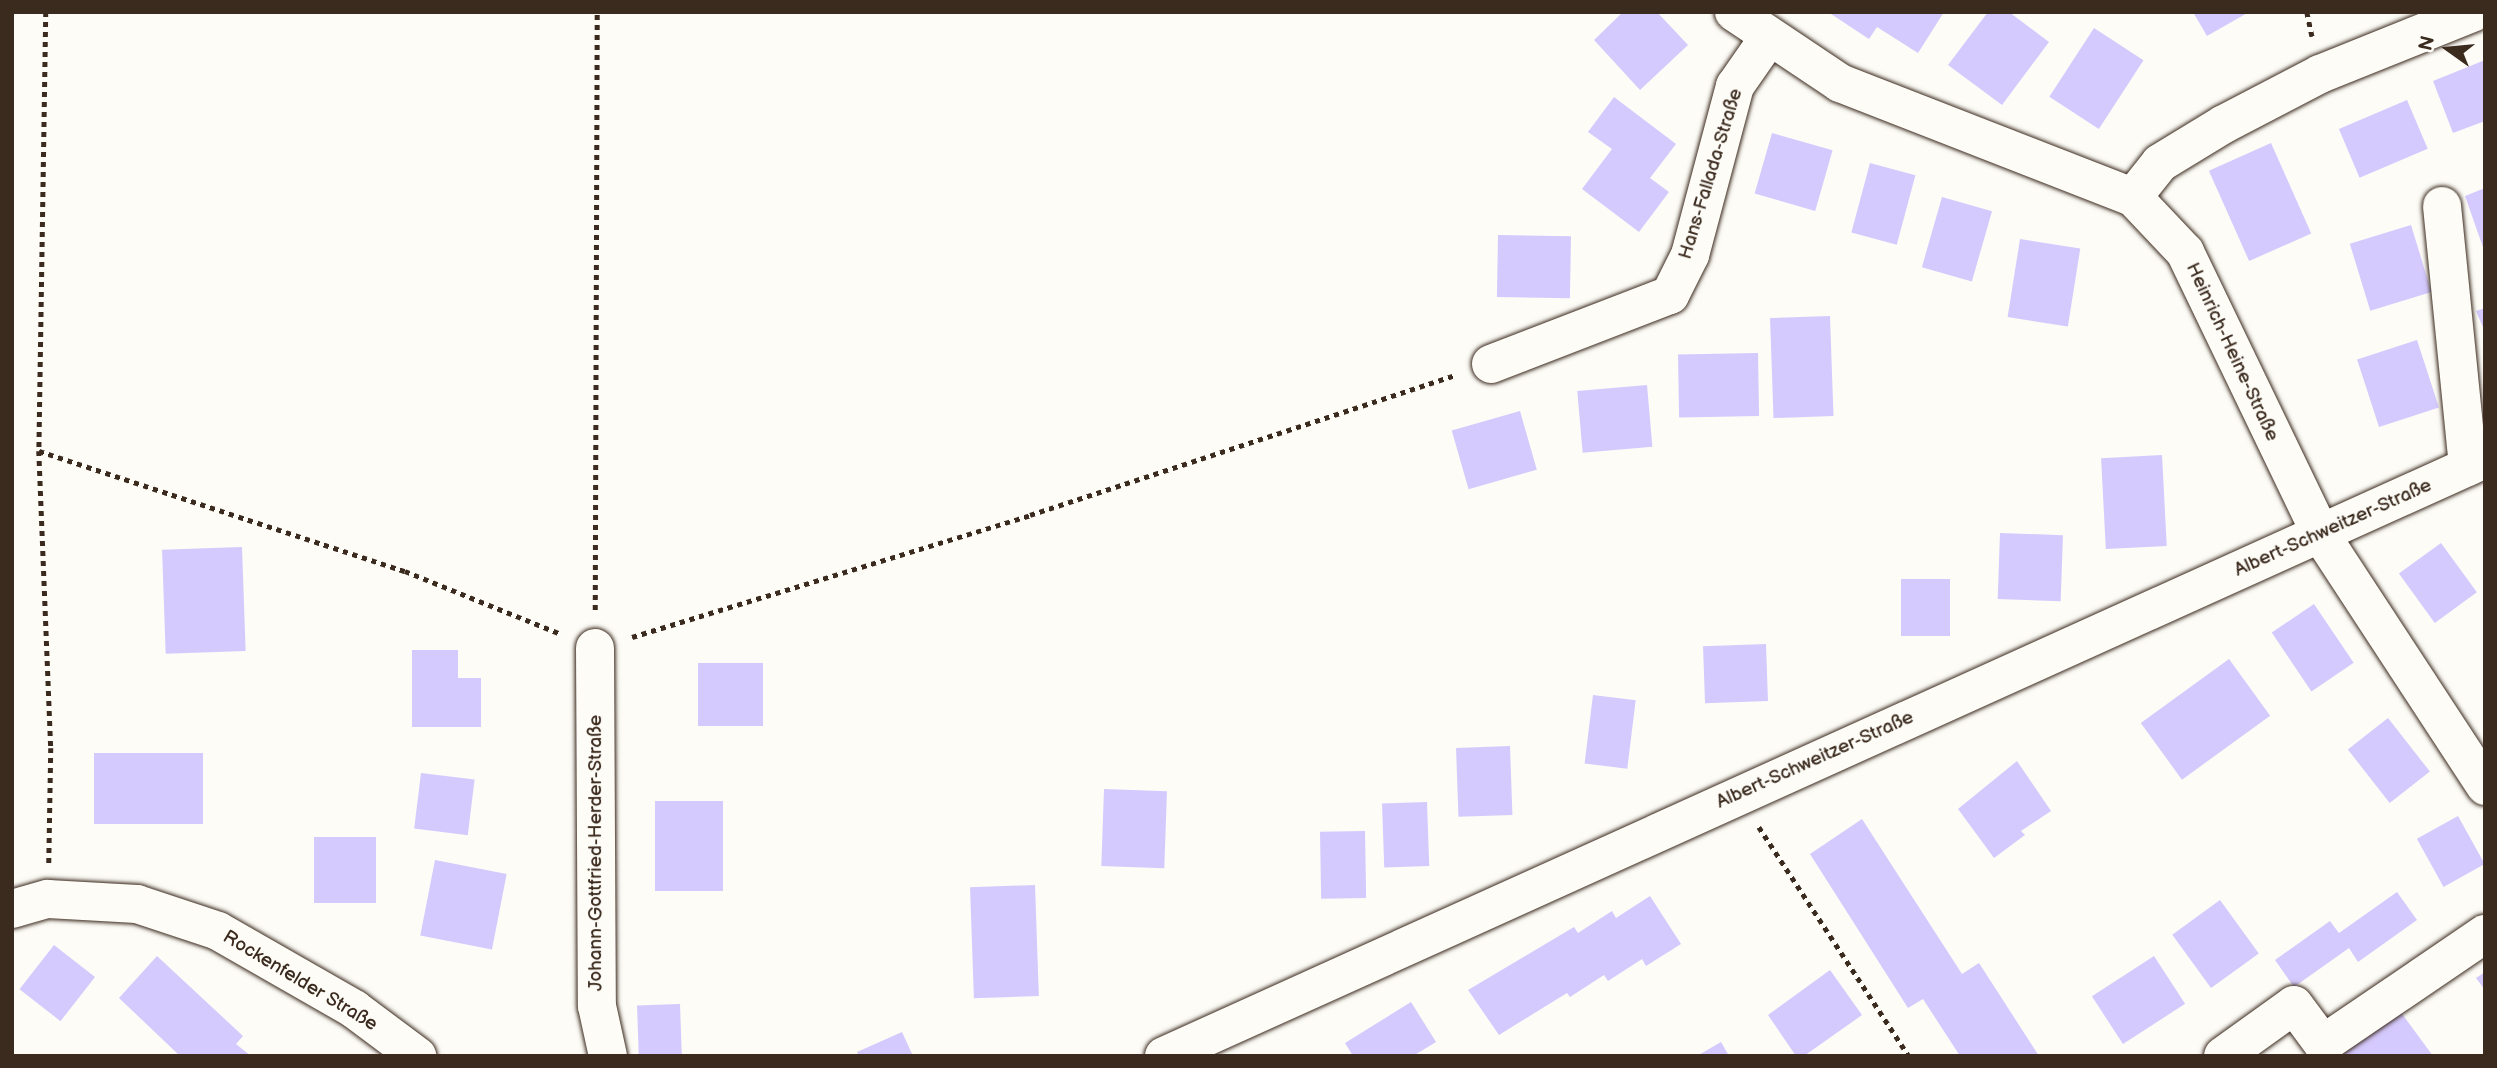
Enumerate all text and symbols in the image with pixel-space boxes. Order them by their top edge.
north arrow [2413,14,2483,84]
text: N [2414,34,2440,53]
street label: Hans-Fallada-Straße [1674,86,1748,262]
street label: Heinrich-Heine-Straße [2181,259,2283,445]
street label: Albert-Schweitzer-Straße [2231,474,2435,582]
street label: Albert-Schweitzer-Straße [1713,706,1917,814]
street label: Johann-Gottfried-Herder-Straße [585,715,607,991]
street label: Rockenfelder Straße [218,926,382,1036]

